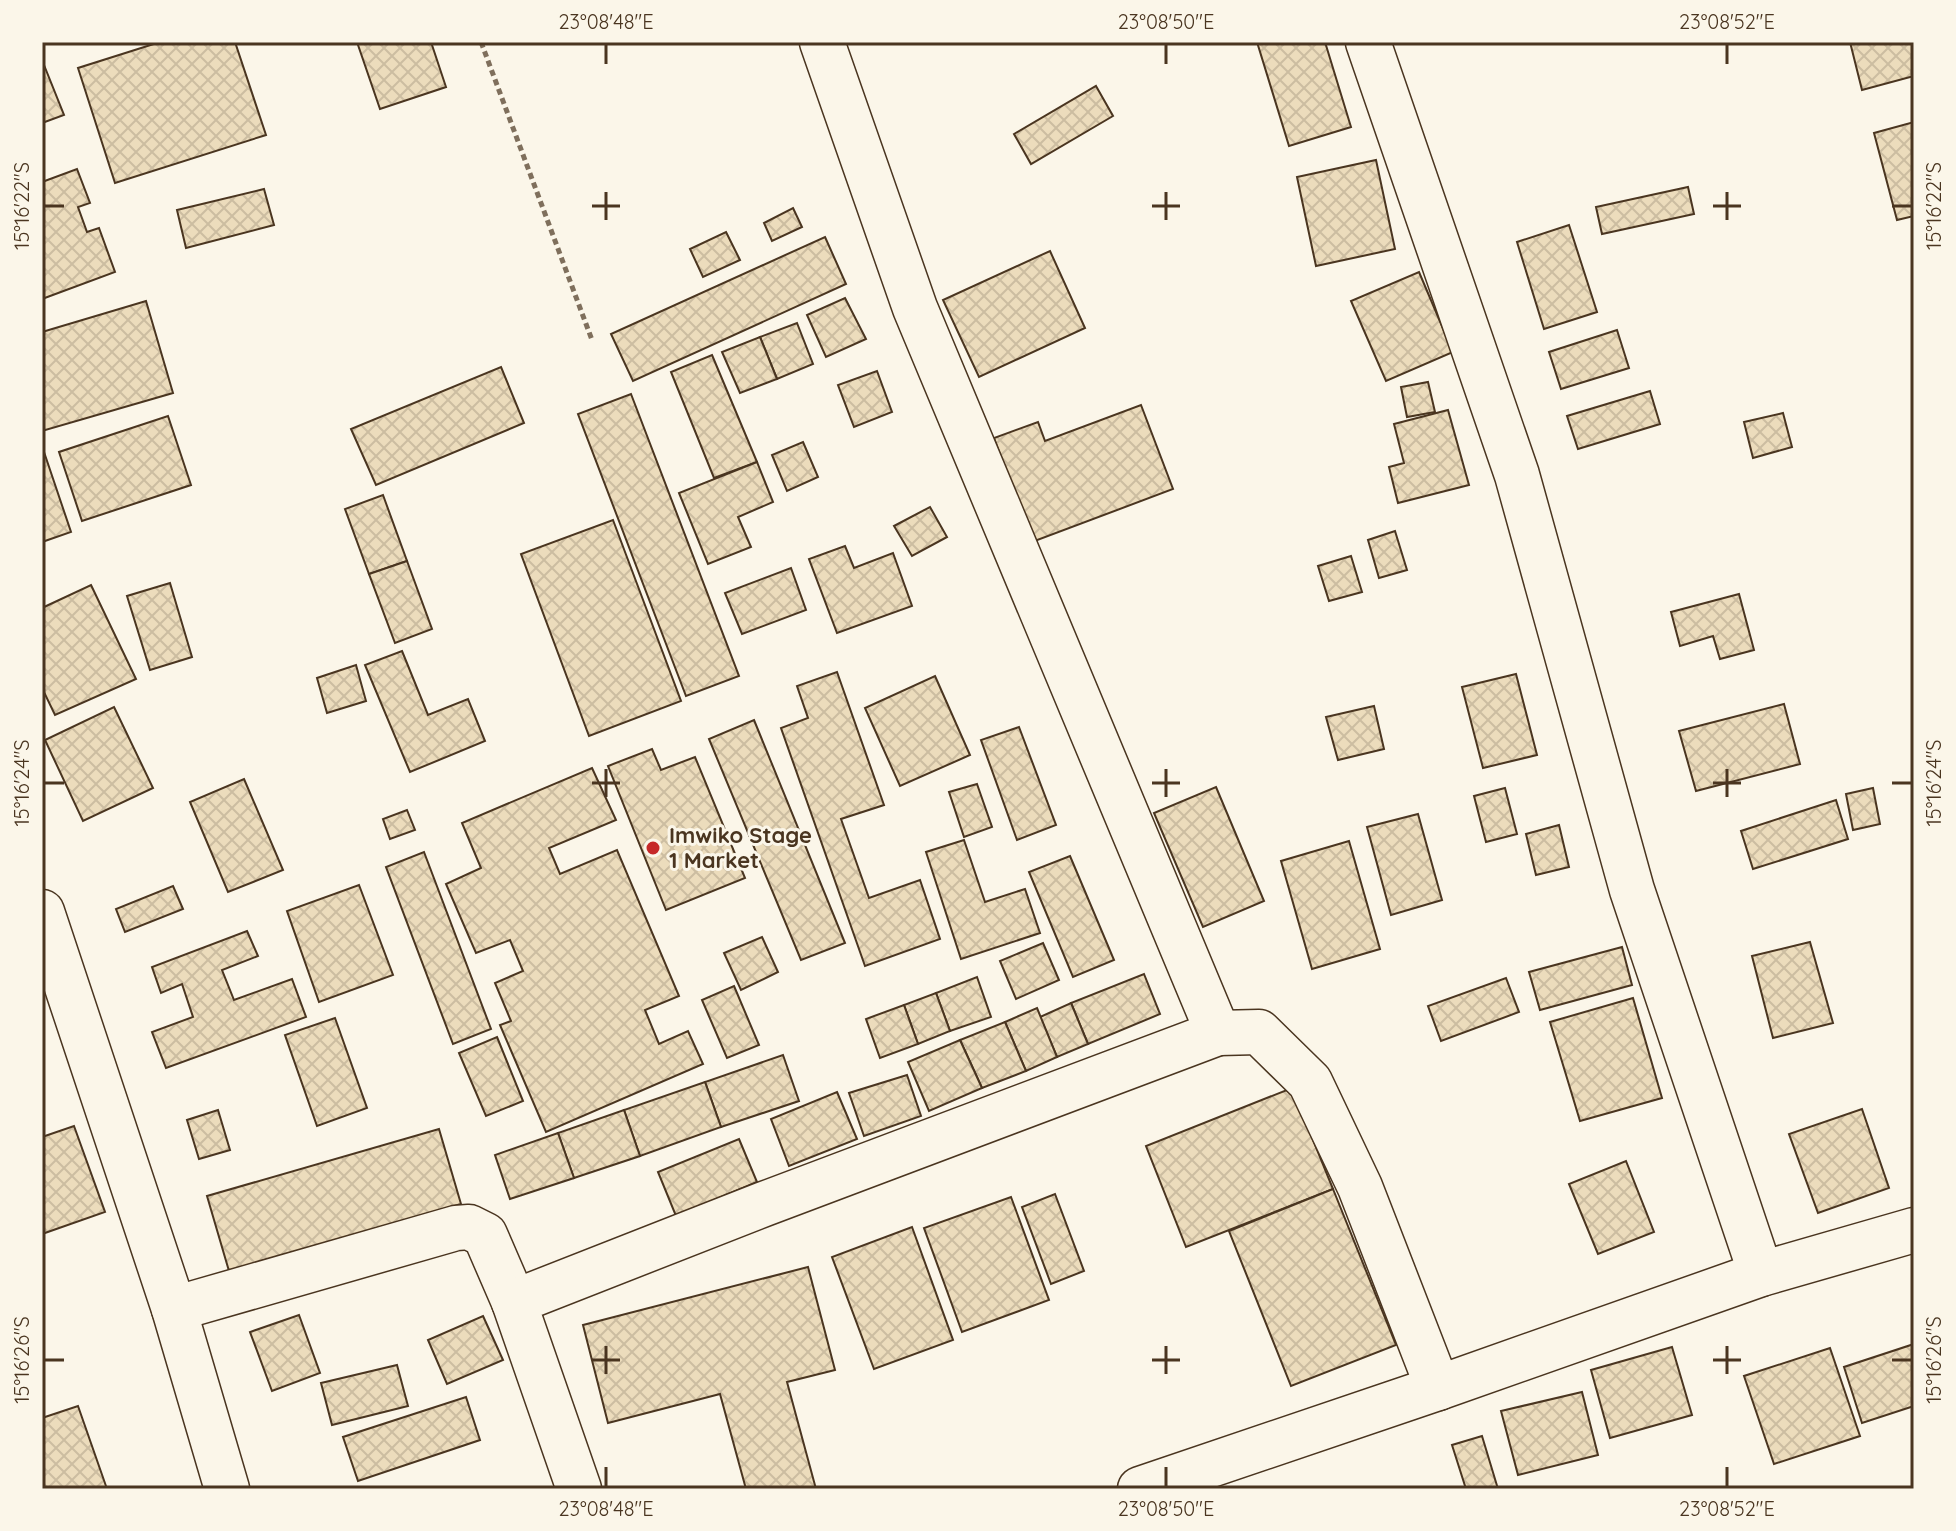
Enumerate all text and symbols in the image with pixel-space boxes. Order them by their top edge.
text: 23°08'48"E [558,9,654,34]
text: 23°08'50"E [1118,9,1214,34]
text: 23°08'52"E [1679,9,1775,34]
text: 15°16'22"S [9,162,34,250]
text: 15°16'22"S [1921,162,1946,250]
text: 15°16'24"S [9,739,34,827]
text: 15°16'24"S [1921,739,1946,827]
place label: Imwiko Stage 1 Market [669,821,812,874]
marker: Imwiko Stage 1 Market [644,839,662,857]
text: 15°16'26"S [9,1316,34,1404]
text: 15°16'26"S [1921,1316,1946,1404]
text: 23°08'48"E [558,1496,654,1521]
text: 23°08'50"E [1118,1496,1214,1521]
text: 23°08'52"E [1679,1496,1775,1521]

